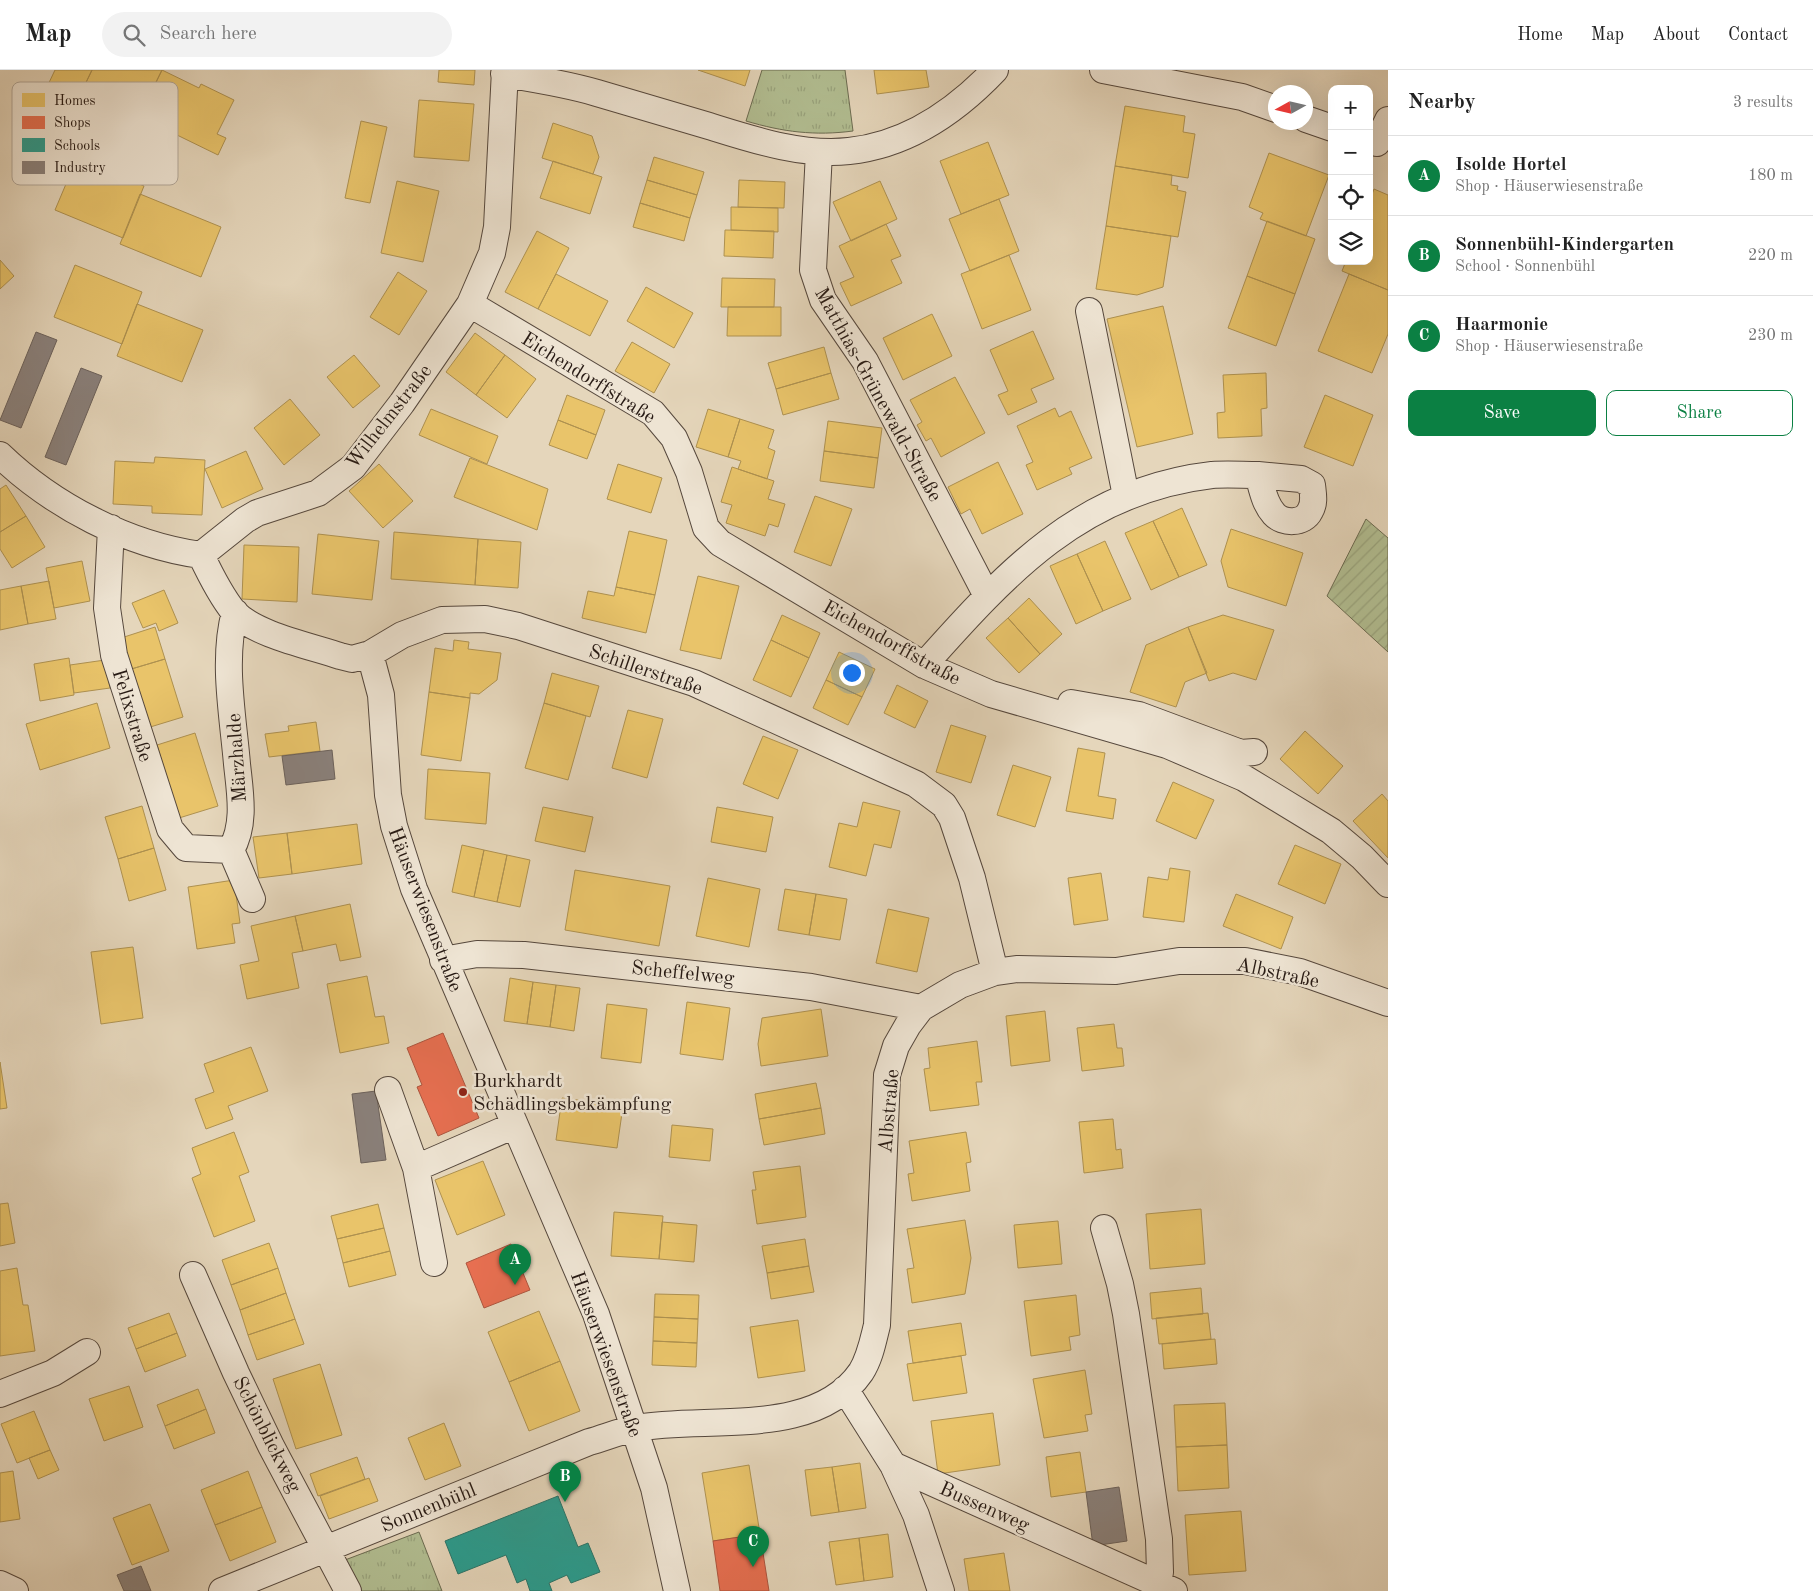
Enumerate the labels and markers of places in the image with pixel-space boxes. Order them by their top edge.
place label: Burkhardt Schädlingsbekämpfung [473,1072,671,1115]
marker: Burkhardt Schädlingsbekämpfung [457,1086,469,1098]
pin: A [499,1244,531,1285]
pin: B [549,1461,581,1502]
pin: C [737,1526,769,1567]

